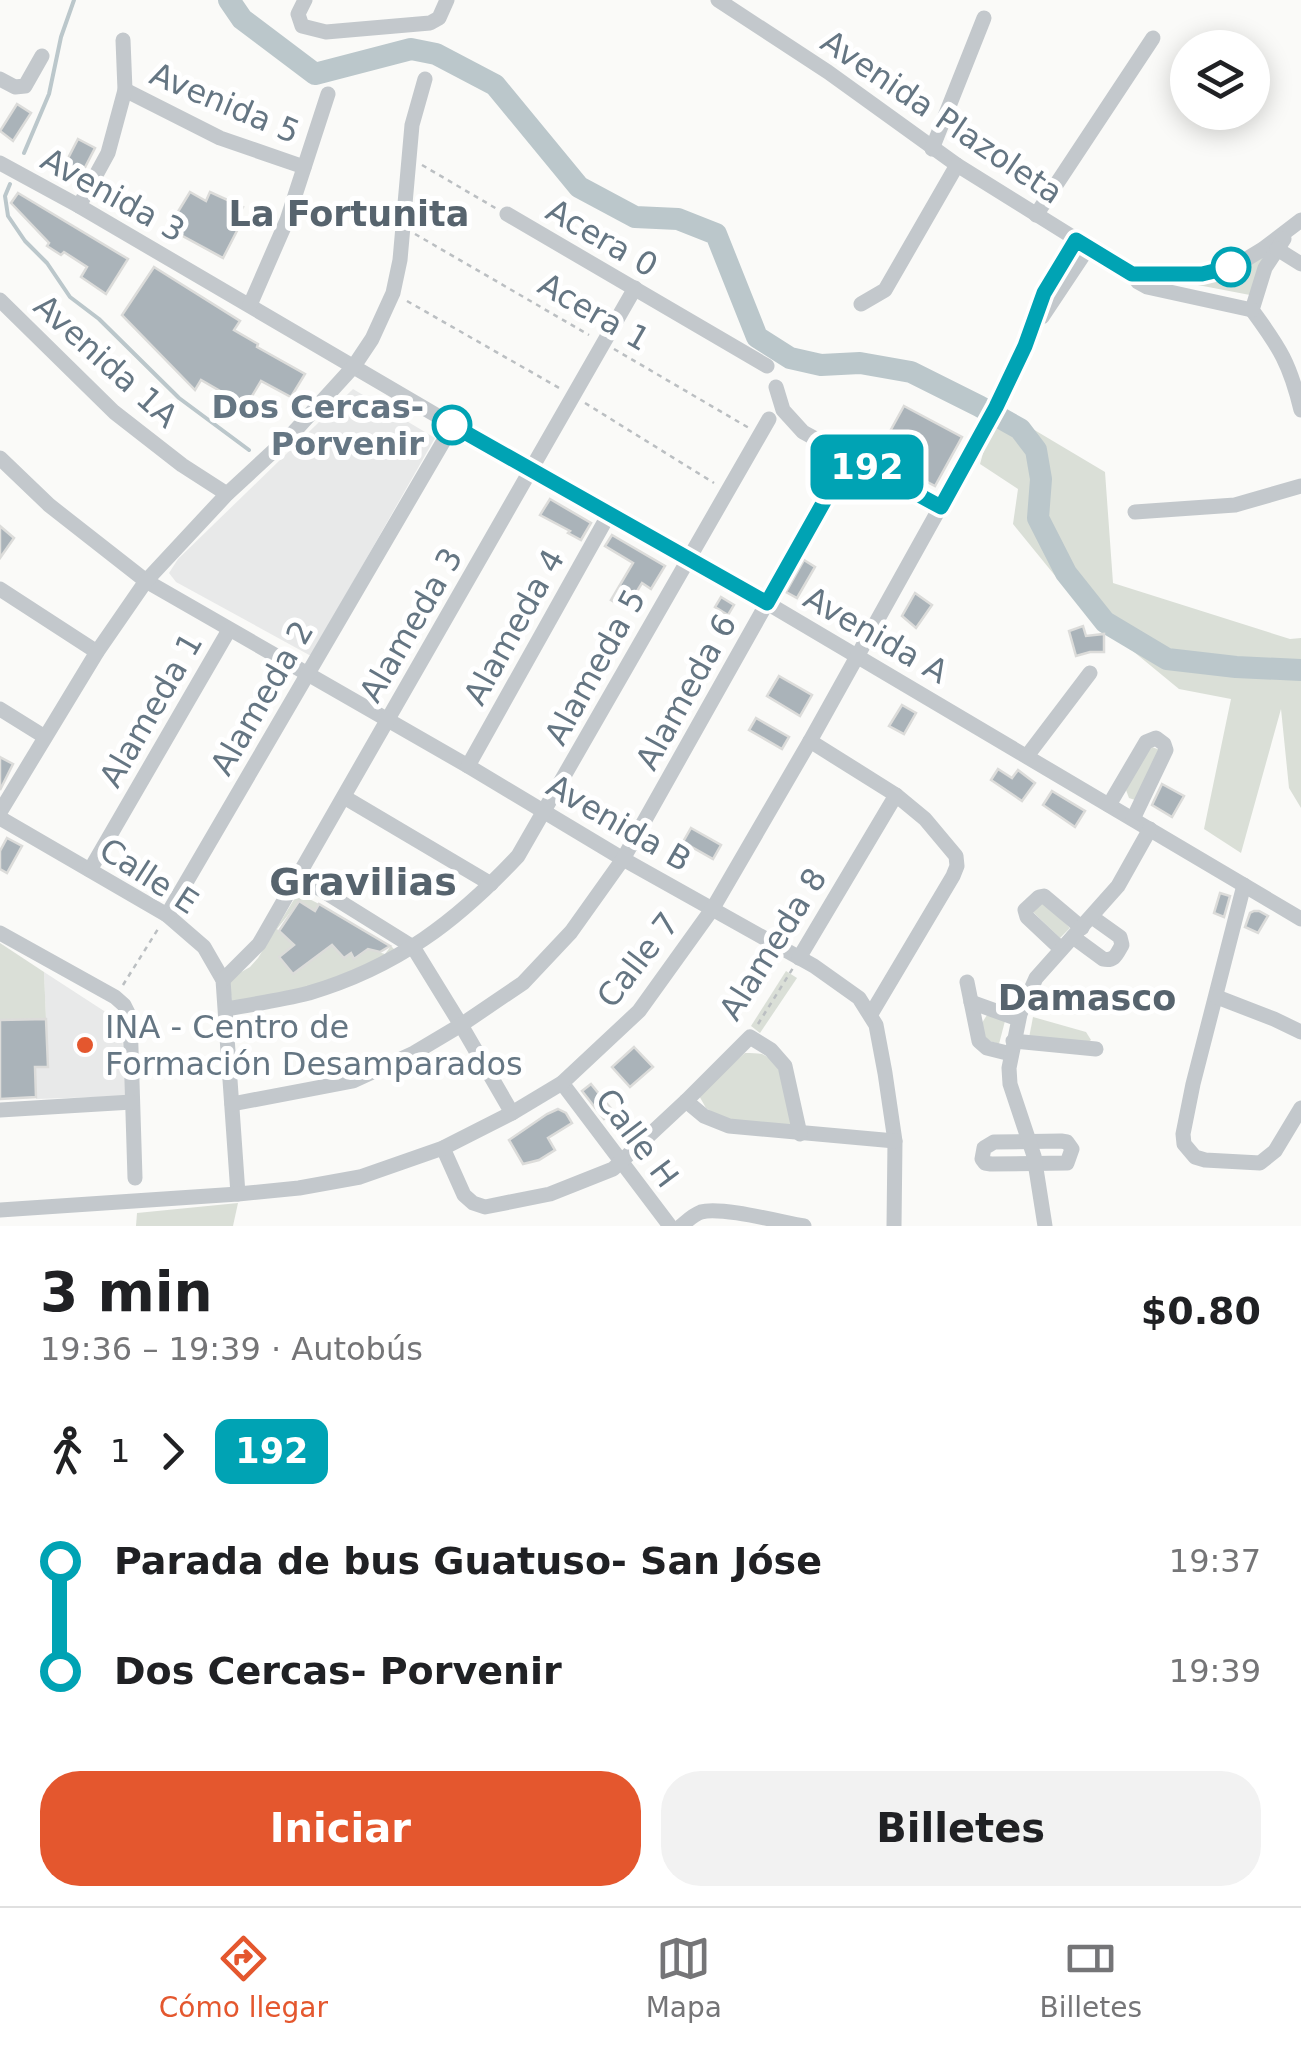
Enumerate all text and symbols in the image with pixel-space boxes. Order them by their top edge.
street label: Avenida Plazoleta [814,22,1070,212]
map controls [1170,30,1270,130]
button: layers [1170,30,1270,130]
street label: Avenida 5 [145,55,305,151]
street label: Avenida 3 [35,140,191,250]
street label: Acera 0 [540,191,664,285]
district label: La Fortunita [229,194,469,234]
unlabelled marker [1212,248,1250,286]
street label: Acera 1 [532,265,656,359]
street label: Avenida 1A [26,287,186,435]
place label: Dos Cercas- Porvenir [211,388,424,463]
marker: Dos Cercas- Porvenir [433,406,471,444]
line badge: 192 [810,434,924,500]
text: 192 [830,447,904,487]
street label: Alameda 3 [352,541,470,709]
street label: Alameda 4 [456,543,572,711]
street label: Avenida A [797,579,955,691]
street label: Alameda 5 [537,583,653,751]
street label: Alameda 6 [628,608,744,776]
street label: Alameda 2 [203,614,321,782]
street label: Alameda 1 [92,626,210,794]
street label: Avenida B [540,767,698,879]
street label: Calle E [93,830,205,922]
district label: Gravilias [269,860,457,904]
street label: Alameda 8 [711,861,835,1027]
street label: Calle 7 [589,905,687,1015]
district label: Damasco [998,978,1176,1018]
place label: INA - Centro de Formación Desamparados [105,1008,523,1083]
marker: INA - Centro de Formación Desamparados [74,1034,96,1056]
street label: Calle H [588,1081,686,1195]
text: 3 min [40,1260,213,1324]
text: $0.80 [1141,1289,1261,1333]
text: 19:36 – 19:39 · Autobús [40,1330,423,1368]
icon: walk [40,1424,95,1479]
icon: forward [145,1424,200,1479]
text: 192 [235,1431,308,1471]
text: 1 [110,1432,130,1470]
text: Parada de bus Guatuso- San Jóse [114,1539,822,1583]
text: 19:37 [1169,1542,1261,1580]
text: Dos Cercas- Porvenir [114,1649,562,1693]
text: 19:39 [1169,1652,1261,1690]
button: Iniciar [40,1771,641,1886]
button: Billetes [661,1771,1261,1886]
tab: Cómo llegar [159,1931,328,2024]
tab: Mapa [646,1931,722,2024]
tab: Billetes [1040,1931,1142,2024]

